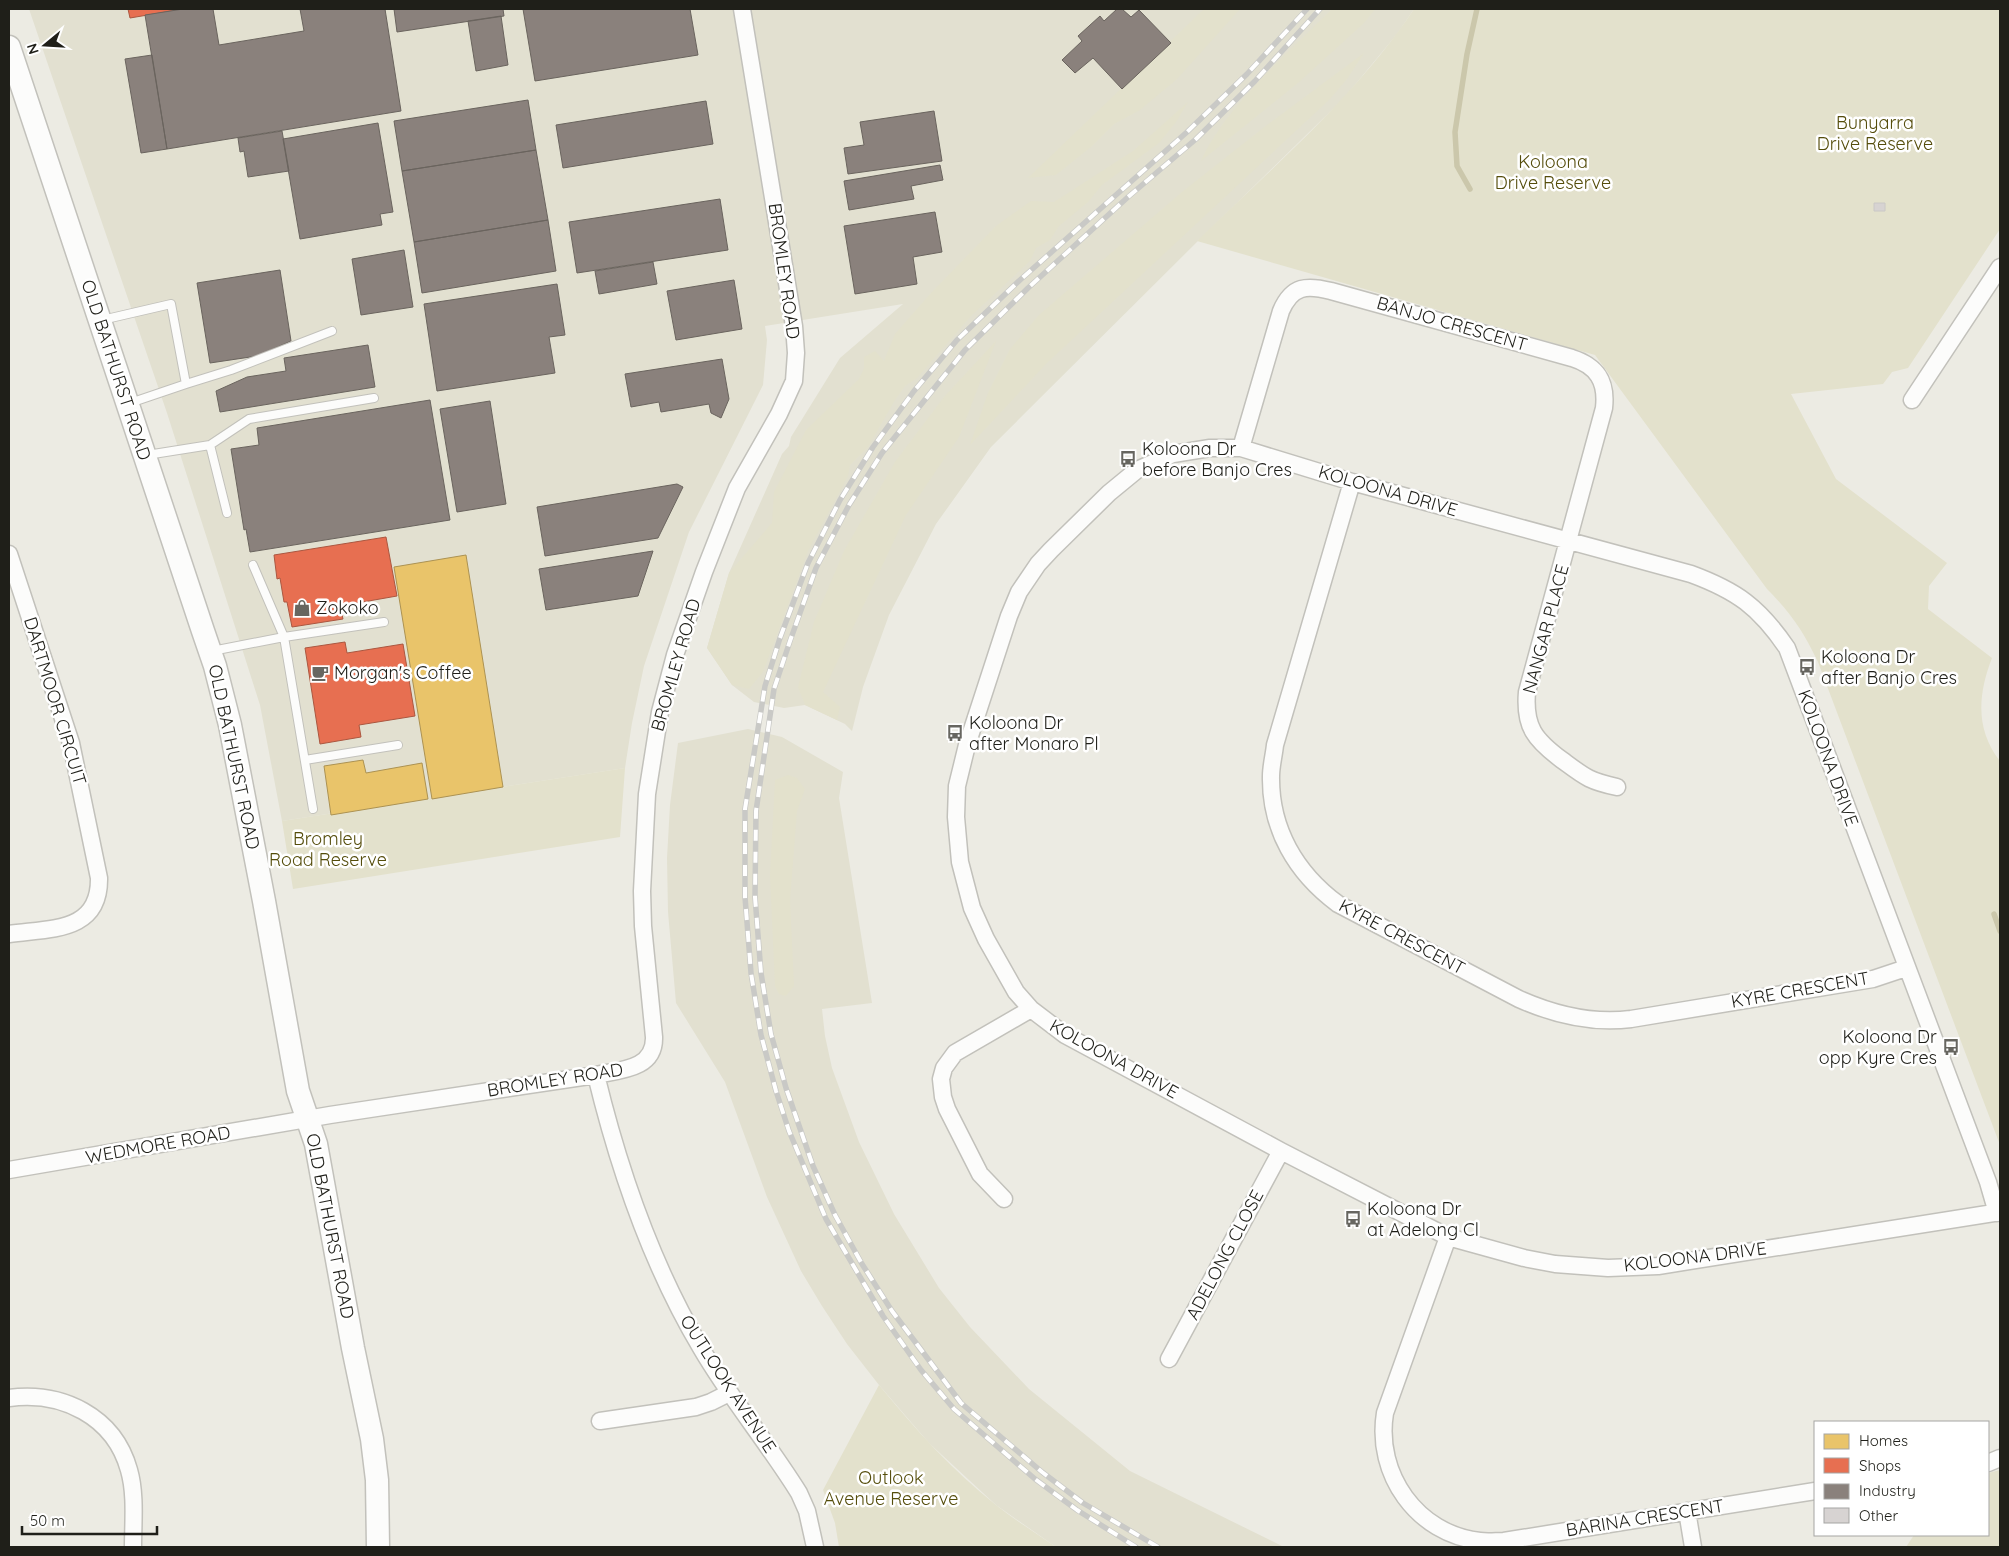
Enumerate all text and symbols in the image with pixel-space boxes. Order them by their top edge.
north arrow [20,20,70,70]
text: N [22,41,43,57]
park label: Bunyarra Drive Reserve [1817,111,1933,155]
park label: Koloona Drive Reserve [1495,150,1611,194]
street label: BROMLEY ROAD [764,201,805,341]
street label: OLD BATHURST ROAD [76,277,157,463]
street label: BANJO CRESCENT [1374,291,1530,356]
place label: Koloona Dr before Banjo Cres [1142,437,1292,481]
bus stop icon: Koloona Dr before Banjo Cres [1118,449,1138,469]
street label: KOLOONA DRIVE [1316,460,1460,521]
street label: NANGAR PLACE [1517,562,1574,696]
place label: Zokoko [316,596,379,619]
street label: BROMLEY ROAD [646,596,705,734]
shop icon: Zokoko [292,598,312,618]
street label: DARTMOOR CIRCUIT [19,614,92,788]
place label: Koloona Dr after Banjo Cres [1821,645,1957,689]
bus stop icon: Koloona Dr after Banjo Cres [1797,657,1817,677]
place label: Morgan's Coffee [334,661,472,684]
street label: OLD BATHURST ROAD [204,662,265,852]
cafe icon: Morgan's Coffee [310,663,330,683]
street label: KOLOONA DRIVE [1793,686,1864,829]
place label: Koloona Dr after Monaro Pl [969,711,1099,755]
bus stop icon: Koloona Dr after Monaro Pl [945,723,965,743]
park label: Bromley Road Reserve [269,827,387,871]
street label: KYRE CRESCENT [1335,894,1469,980]
street label: KYRE CRESCENT [1729,966,1871,1013]
street label: KOLOONA DRIVE [1046,1014,1183,1103]
place label: Koloona Dr opp Kyre Cres [1819,1025,1937,1069]
bus stop icon: Koloona Dr opp Kyre Cres [1941,1037,1961,1057]
street label: BROMLEY ROAD [485,1057,625,1102]
street label: WEDMORE ROAD [84,1120,232,1169]
street label: OLD BATHURST ROAD [301,1131,360,1321]
street label: ADELONG CLOSE [1181,1186,1268,1324]
place label: Koloona Dr at Adelong Cl [1367,1197,1479,1241]
bus stop icon: Koloona Dr at Adelong Cl [1343,1209,1363,1229]
street label: KOLOONA DRIVE [1622,1236,1768,1277]
street label: OUTLOOK AVENUE [675,1310,782,1457]
legend [1814,1421,1989,1536]
text: Homes [1859,1431,1908,1450]
text: Shops [1859,1456,1901,1475]
park label: Outlook Avenue Reserve [824,1466,958,1510]
text: Industry [1859,1481,1916,1500]
street label: BARINA CRESCENT [1564,1494,1726,1541]
scale bar [22,1504,158,1536]
text: Other [1859,1506,1899,1525]
text: 50 m [30,1511,65,1530]

